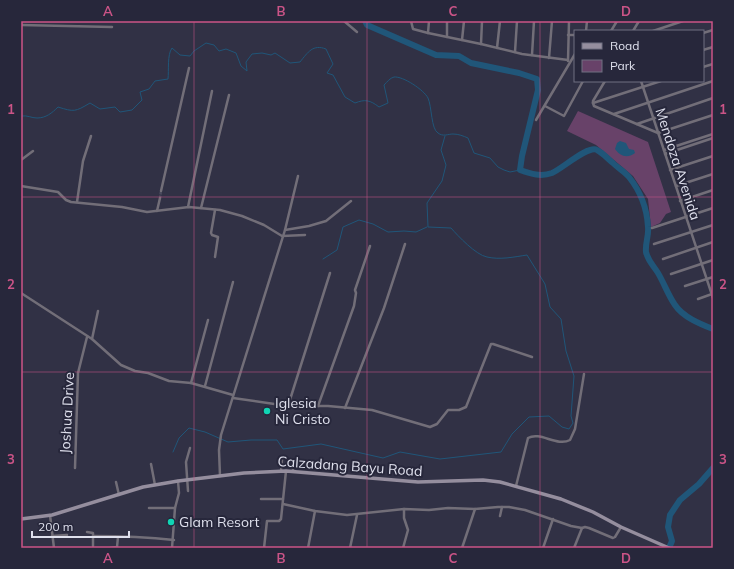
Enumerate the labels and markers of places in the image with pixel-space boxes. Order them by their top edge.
place label: Iglesia Ni Cristo [275,394,330,428]
marker: Iglesia Ni Cristo [262,406,272,416]
place label: Glam Resort [179,513,259,531]
marker: Glam Resort [166,517,176,527]

